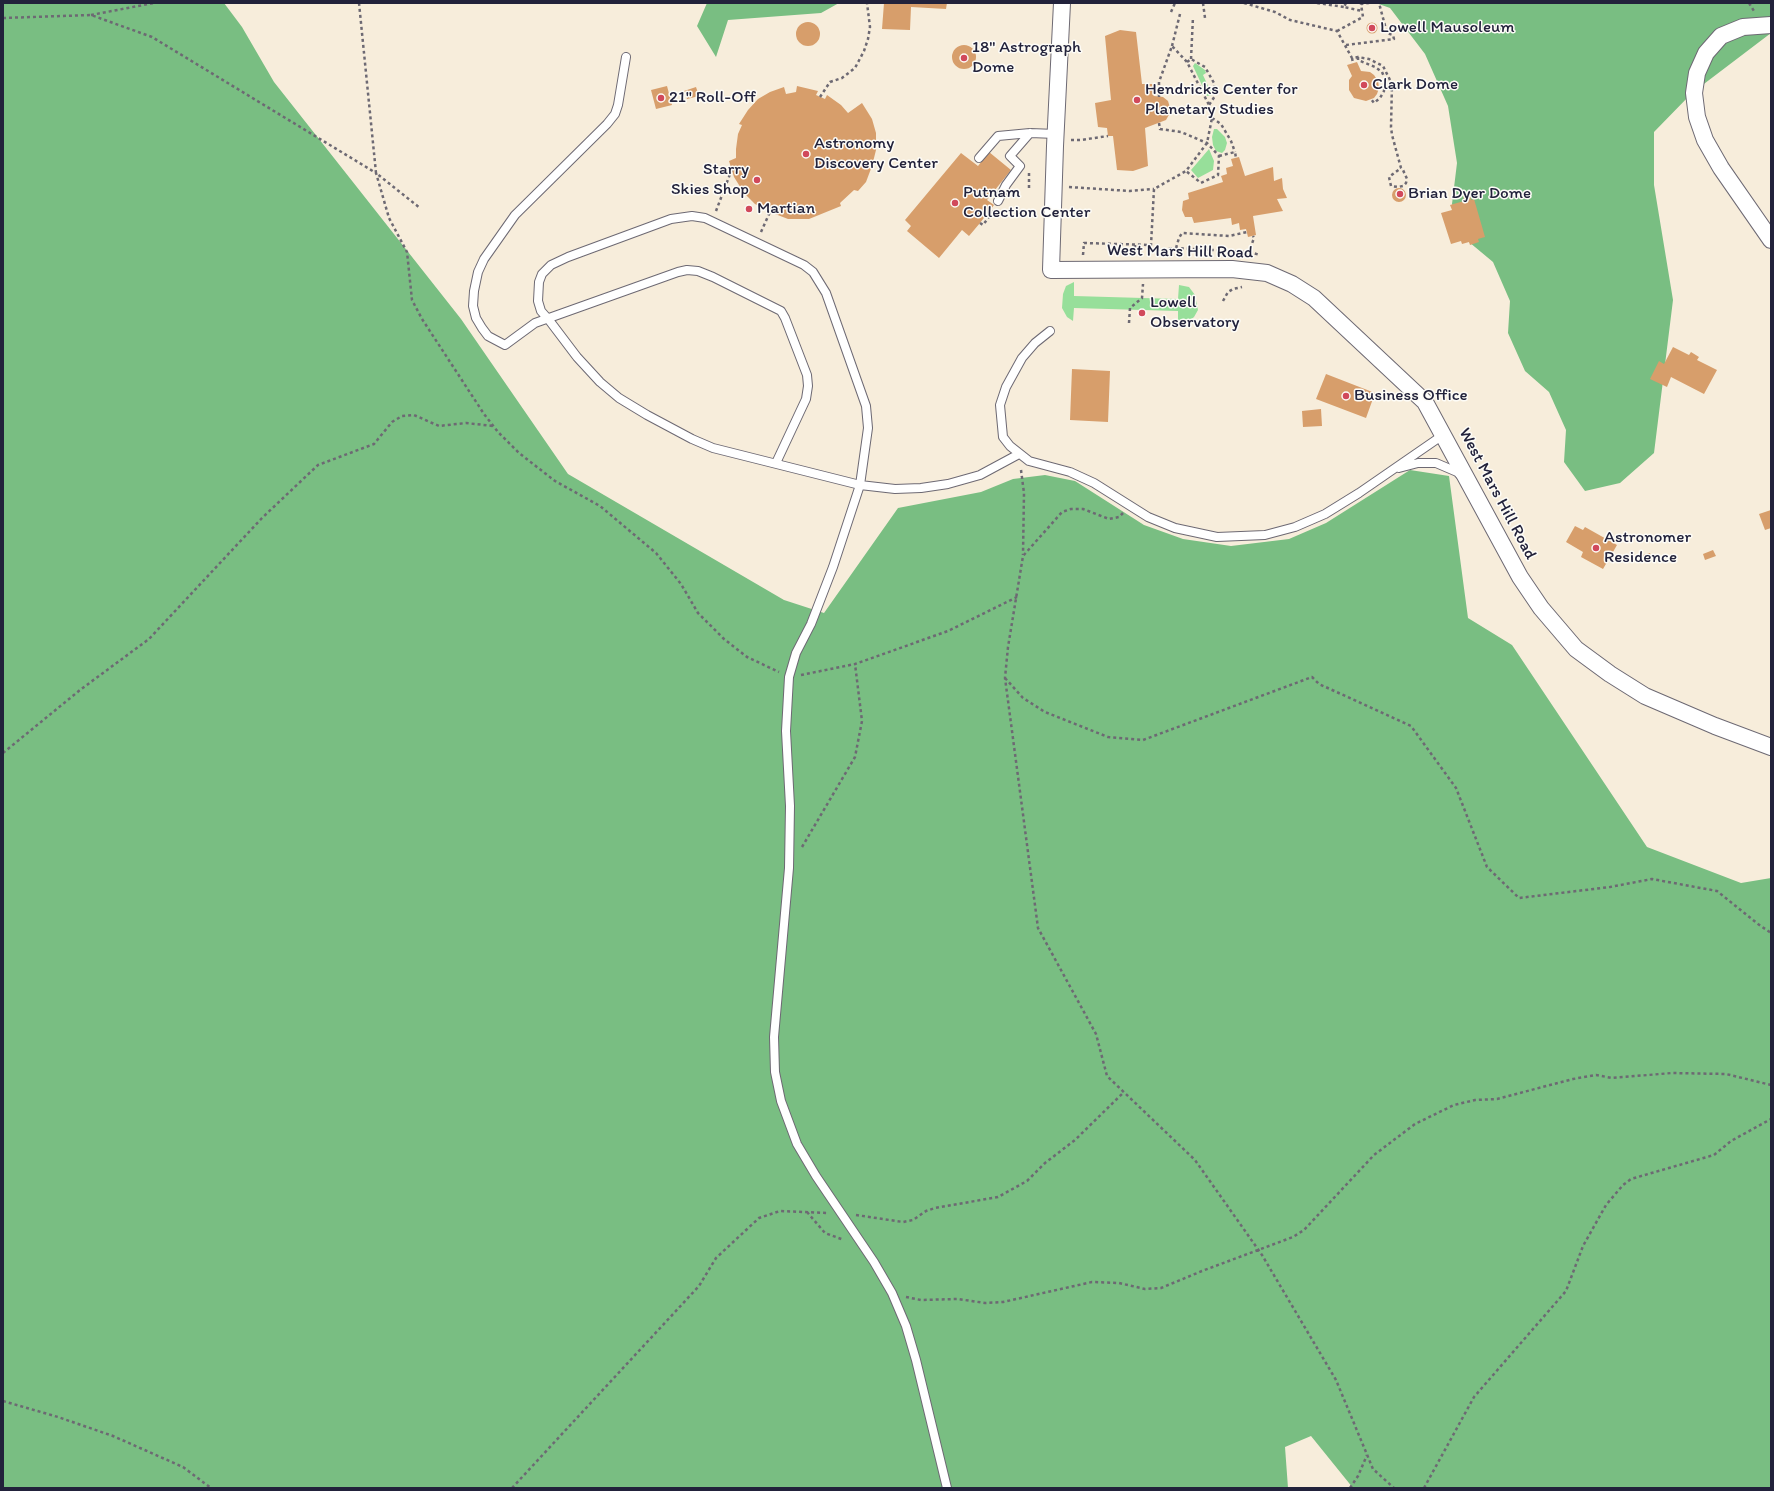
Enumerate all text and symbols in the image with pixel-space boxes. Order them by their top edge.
place label: Lowell Mausoleum [1380,18,1515,38]
marker: Lowell Mausoleum [1367,23,1377,33]
place label: 18″ Astrograph Dome [972,38,1081,78]
marker: 18″ Astrograph Dome [959,53,969,63]
place label: Clark Dome [1372,75,1458,95]
place label: Hendricks Center for Planetary Studies [1145,80,1298,120]
marker: Clark Dome [1359,80,1369,90]
place label: 21″ Roll-Off [669,88,756,108]
marker: 21″ Roll-Off [656,93,666,103]
marker: Hendricks Center for Planetary Studies [1132,95,1142,105]
place label: Astronomy Discovery Center [814,134,938,174]
marker: Astronomy Discovery Center [801,149,811,159]
place label: Starry Skies Shop [671,160,749,200]
marker: Starry Skies Shop [752,175,762,185]
place label: Putnam Collection Center [963,183,1090,223]
place label: Brian Dyer Dome [1408,184,1531,204]
marker: Brian Dyer Dome [1395,189,1405,199]
marker: Putnam Collection Center [950,198,960,208]
place label: Martian [757,199,815,219]
marker: Martian [744,204,754,214]
street label: West Mars Hill Road [1107,241,1253,263]
place label: Lowell Observatory [1150,293,1240,333]
marker: Lowell Observatory [1137,308,1147,318]
place label: Business Office [1354,386,1468,406]
marker: Business Office [1341,391,1351,401]
street label: West Mars Hill Road [1454,425,1540,563]
place label: Astronomer Residence [1604,528,1691,568]
marker: Astronomer Residence [1591,543,1601,553]

